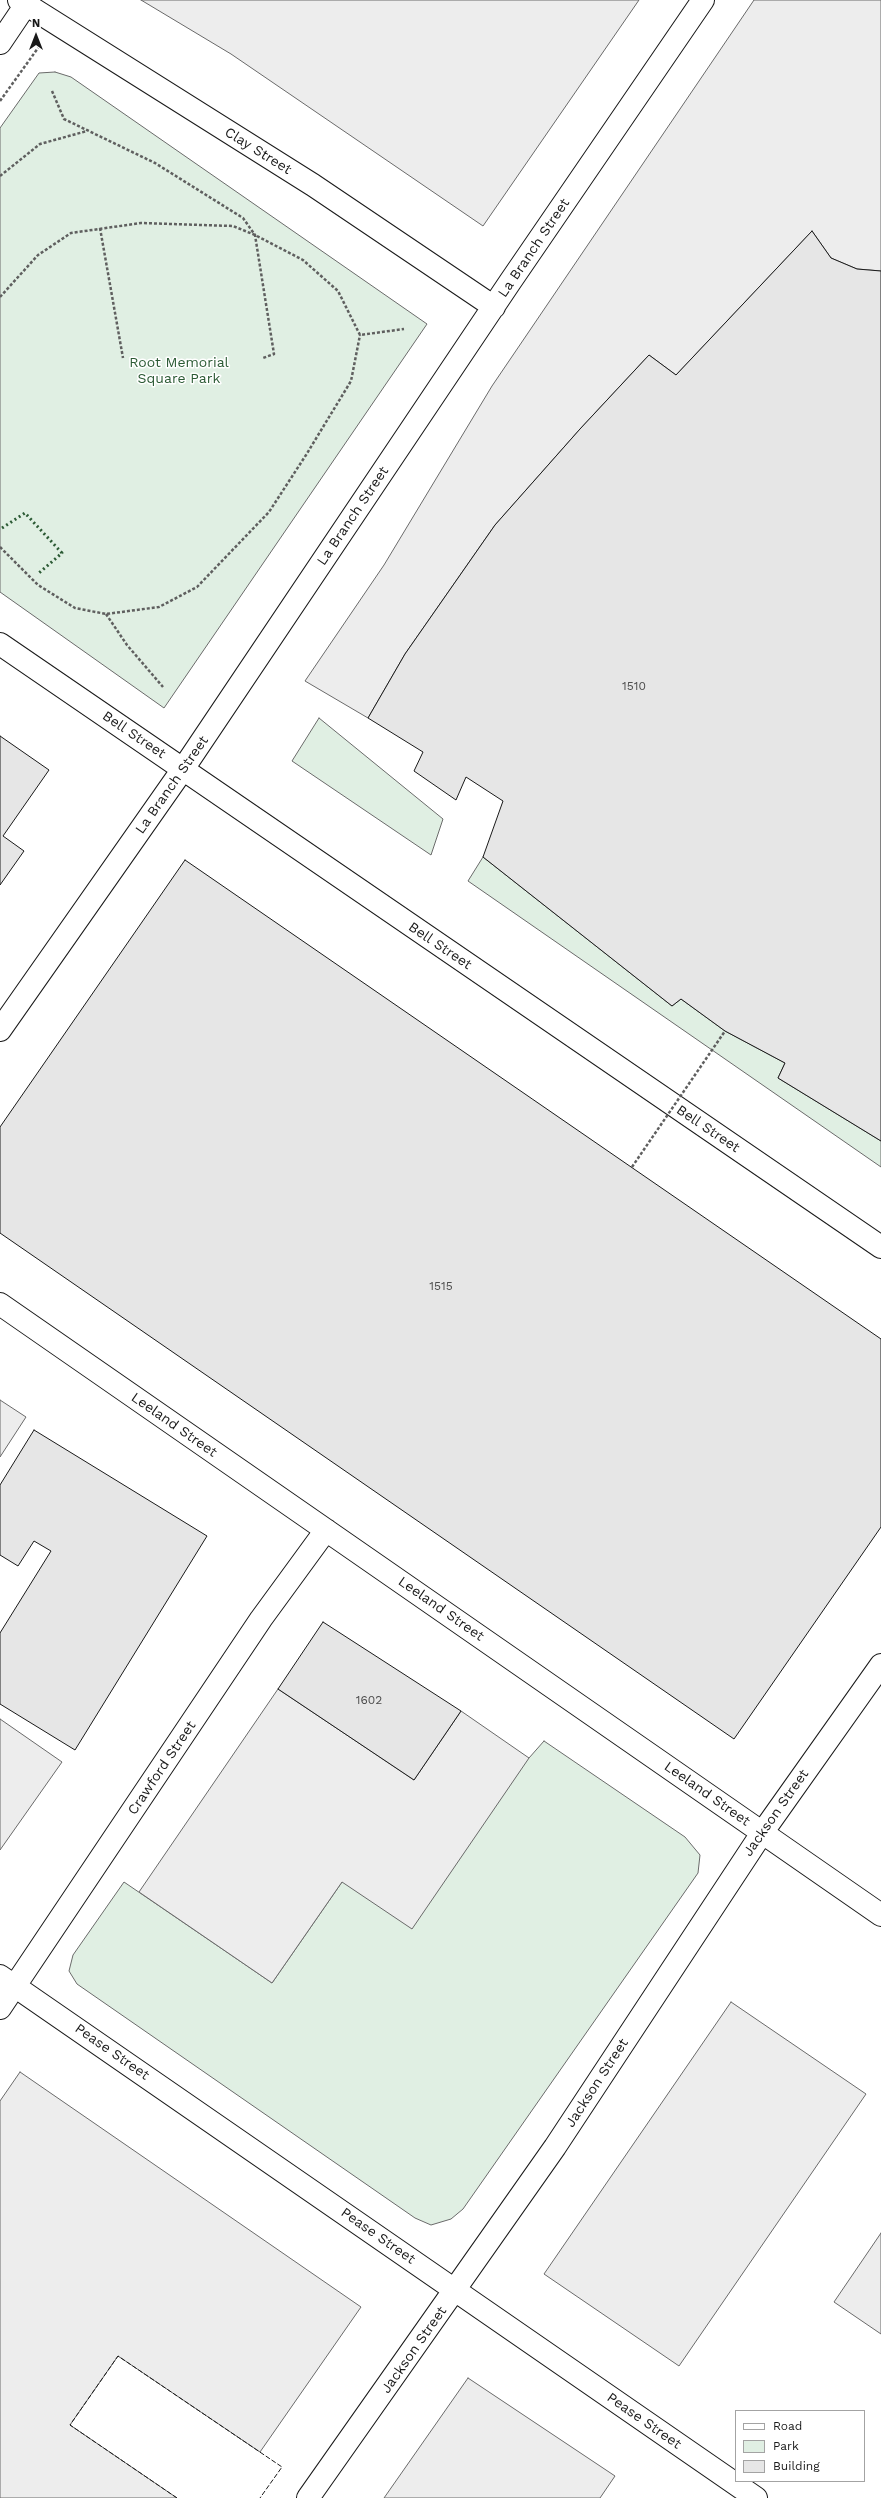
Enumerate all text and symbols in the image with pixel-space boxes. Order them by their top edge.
north arrow [16,16,56,56]
text: N [32,17,40,30]
street label: Clay Street [222,124,294,178]
street label: La Branch Street [495,195,573,301]
park label: Root Memorial Square Park [129,355,229,388]
street label: La Branch Street [314,463,392,569]
house number: 1510 [622,679,646,693]
street label: Bell Street [99,708,169,762]
street label: La Branch Street [132,733,212,837]
street label: Bell Street [405,919,475,973]
street label: Bell Street [673,1102,743,1156]
house number: 1515 [429,1279,453,1293]
street label: Leeland Street [128,1389,220,1461]
street label: Leeland Street [395,1573,487,1645]
house number: 1602 [356,1693,382,1707]
street label: Crawford Street [124,1718,200,1818]
street label: Leeland Street [661,1758,753,1830]
street label: Jackson Street [740,1766,812,1860]
street label: Pease Street [72,2020,152,2084]
street label: Jackson Street [562,2035,632,2131]
street label: Pease Street [338,2204,418,2268]
street label: Jackson Street [378,2303,450,2397]
street label: Pease Street [604,2389,684,2453]
legend [735,2410,865,2482]
text: Road [773,2419,802,2433]
text: Park [773,2439,799,2453]
text: Building [773,2459,820,2473]

